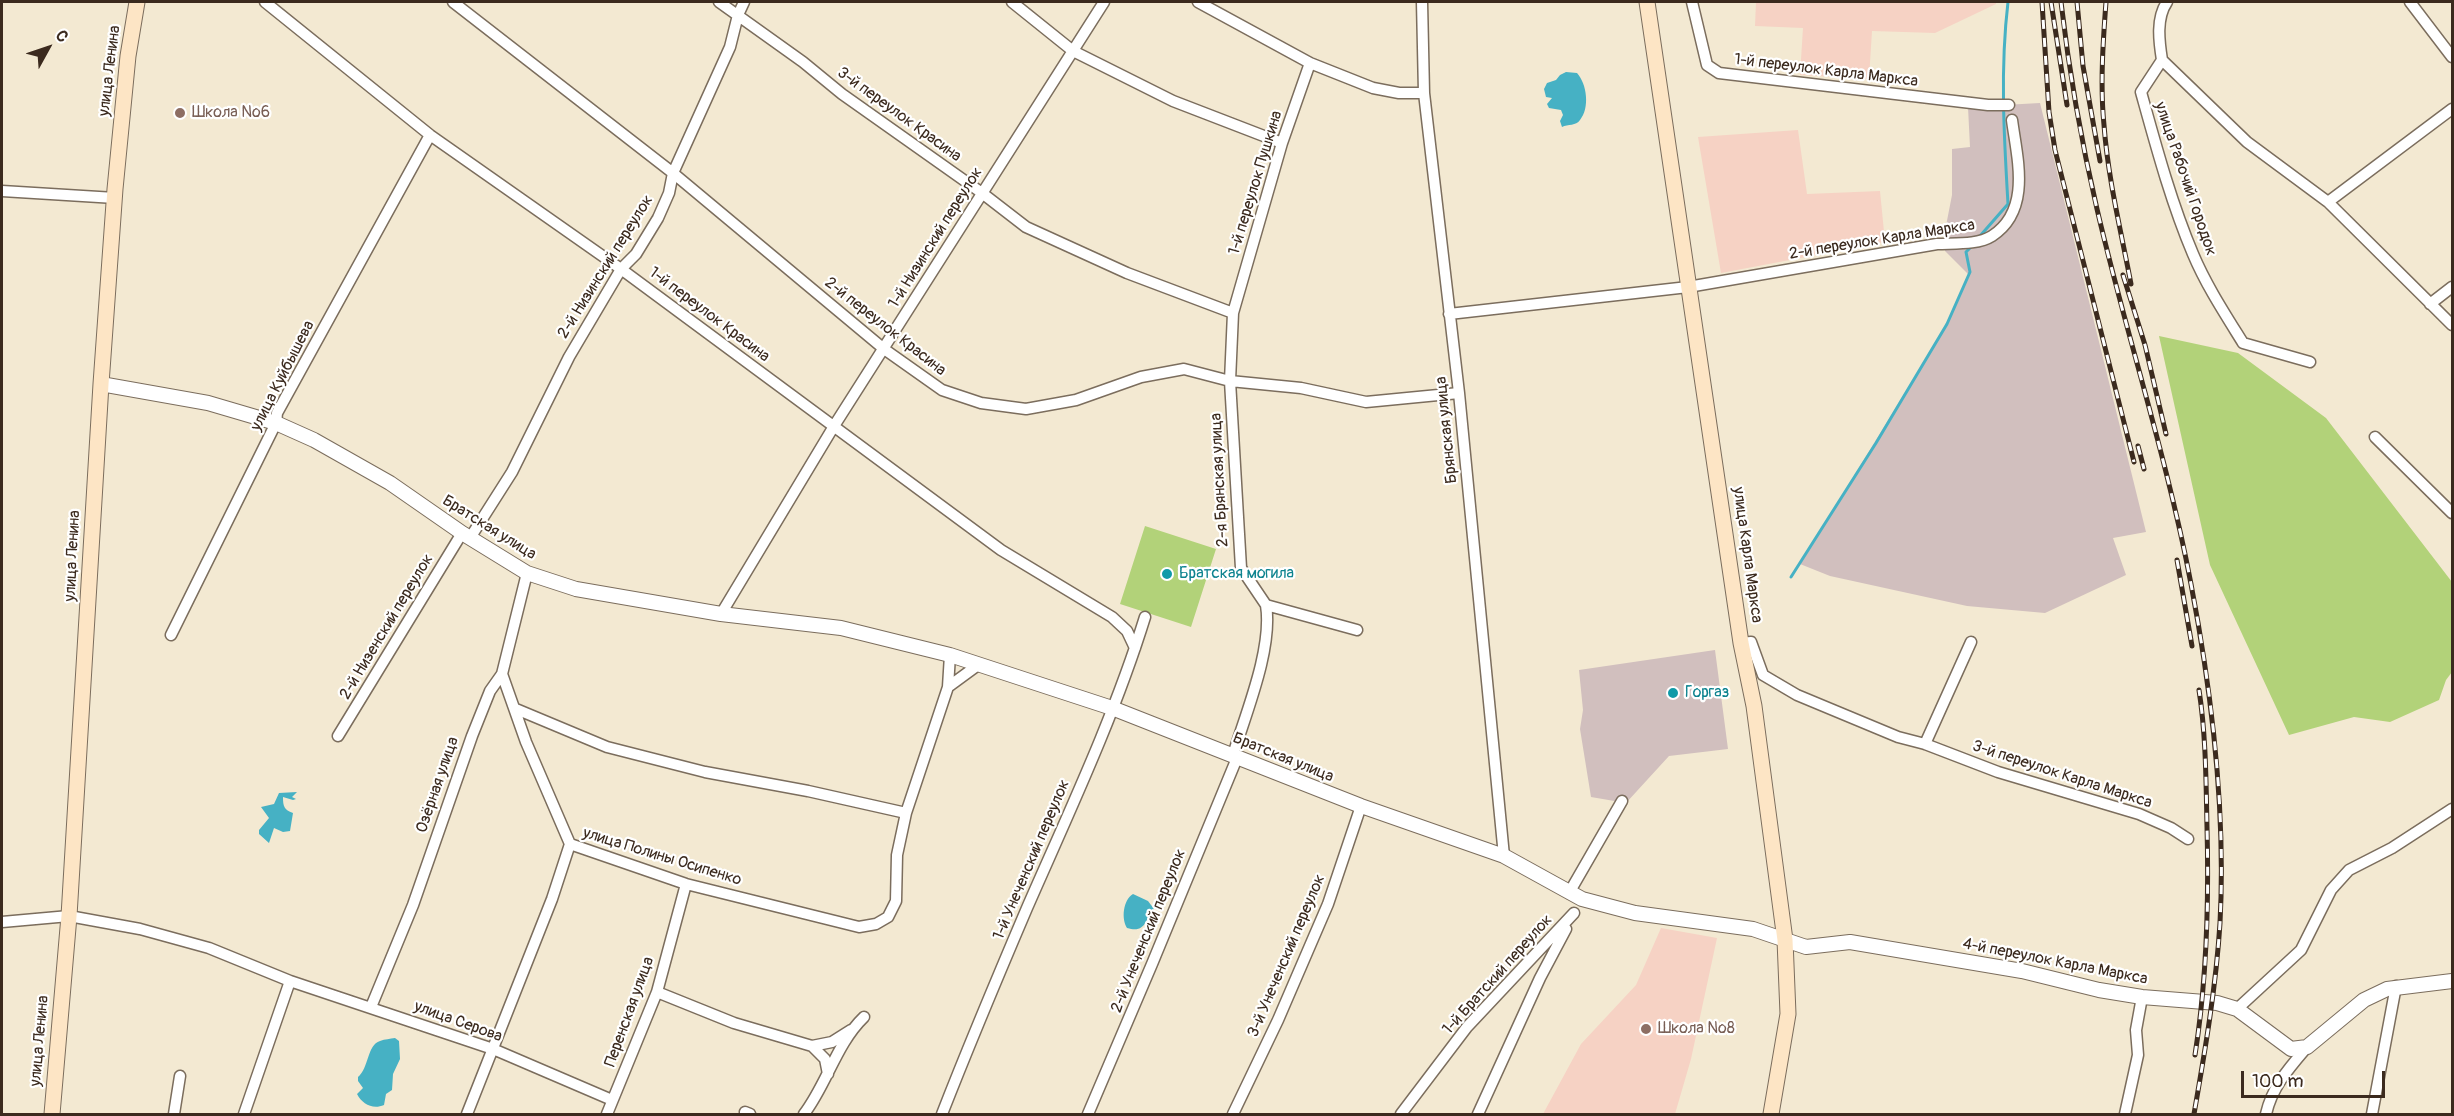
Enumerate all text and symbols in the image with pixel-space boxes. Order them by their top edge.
north arrow [18,18,78,78]
street label: улица Ленина [95,25,125,117]
text: С [51,26,73,47]
street label: 1-й переулок Карла Маркса [1733,50,1919,92]
street label: 3-й переулок Красина [833,64,965,166]
street label: улица Рабочий Городок [2150,100,2220,258]
place label: Школа №6 [192,103,270,123]
marker: Школа №6 [173,106,187,120]
street label: 1-й переулок Пушкина [1225,109,1287,257]
street label: 1-й Низинский переулок [885,164,987,312]
street label: 2-й Низинский переулок [554,192,658,342]
street label: 2-й переулок Карла Маркса [1788,216,1976,264]
street label: 1-й переулок Красина [645,263,773,367]
street label: 2-й переулок Красина [820,274,950,380]
street label: улица Куйбышева [247,318,319,434]
street label: Брянская улица [1432,376,1462,484]
street label: 2-я Брянская улица [1207,413,1233,547]
street label: улица Карла Маркса [1728,486,1766,624]
street label: Братская улица [438,491,540,565]
street label: улица Ленина [61,510,85,602]
street label: 2-й Низенский переулок [336,551,438,703]
place label: Братская могила [1179,564,1294,584]
marker: Братская могила [1160,567,1174,581]
place label: Горгаз [1685,683,1729,703]
marker: Горгаз [1666,686,1680,700]
street label: Братская улица [1230,729,1336,787]
street label: Озёрная улица [413,734,463,836]
street label: 3-й переулок Карла Маркса [1970,737,2154,813]
street label: 1-й Унеченский переулок [990,777,1074,943]
street label: улица Полины Осипенко [580,824,744,890]
street label: 2-й Унеченский переулок [1107,846,1191,1016]
street label: 3-й Унеченский переулок [1244,872,1330,1040]
street label: 1-й Братский переулок [1439,911,1557,1039]
street label: 4-й переулок Карла Маркса [1961,935,2149,989]
street label: Перенская улица [601,954,659,1070]
street label: улица Ленина [26,995,54,1087]
street label: улица Серова [411,997,505,1047]
place label: Школа №8 [1658,1019,1735,1039]
marker: Школа №8 [1639,1022,1653,1036]
scale bar [2244,1059,2388,1097]
text: 100 m [2252,1070,2304,1093]

